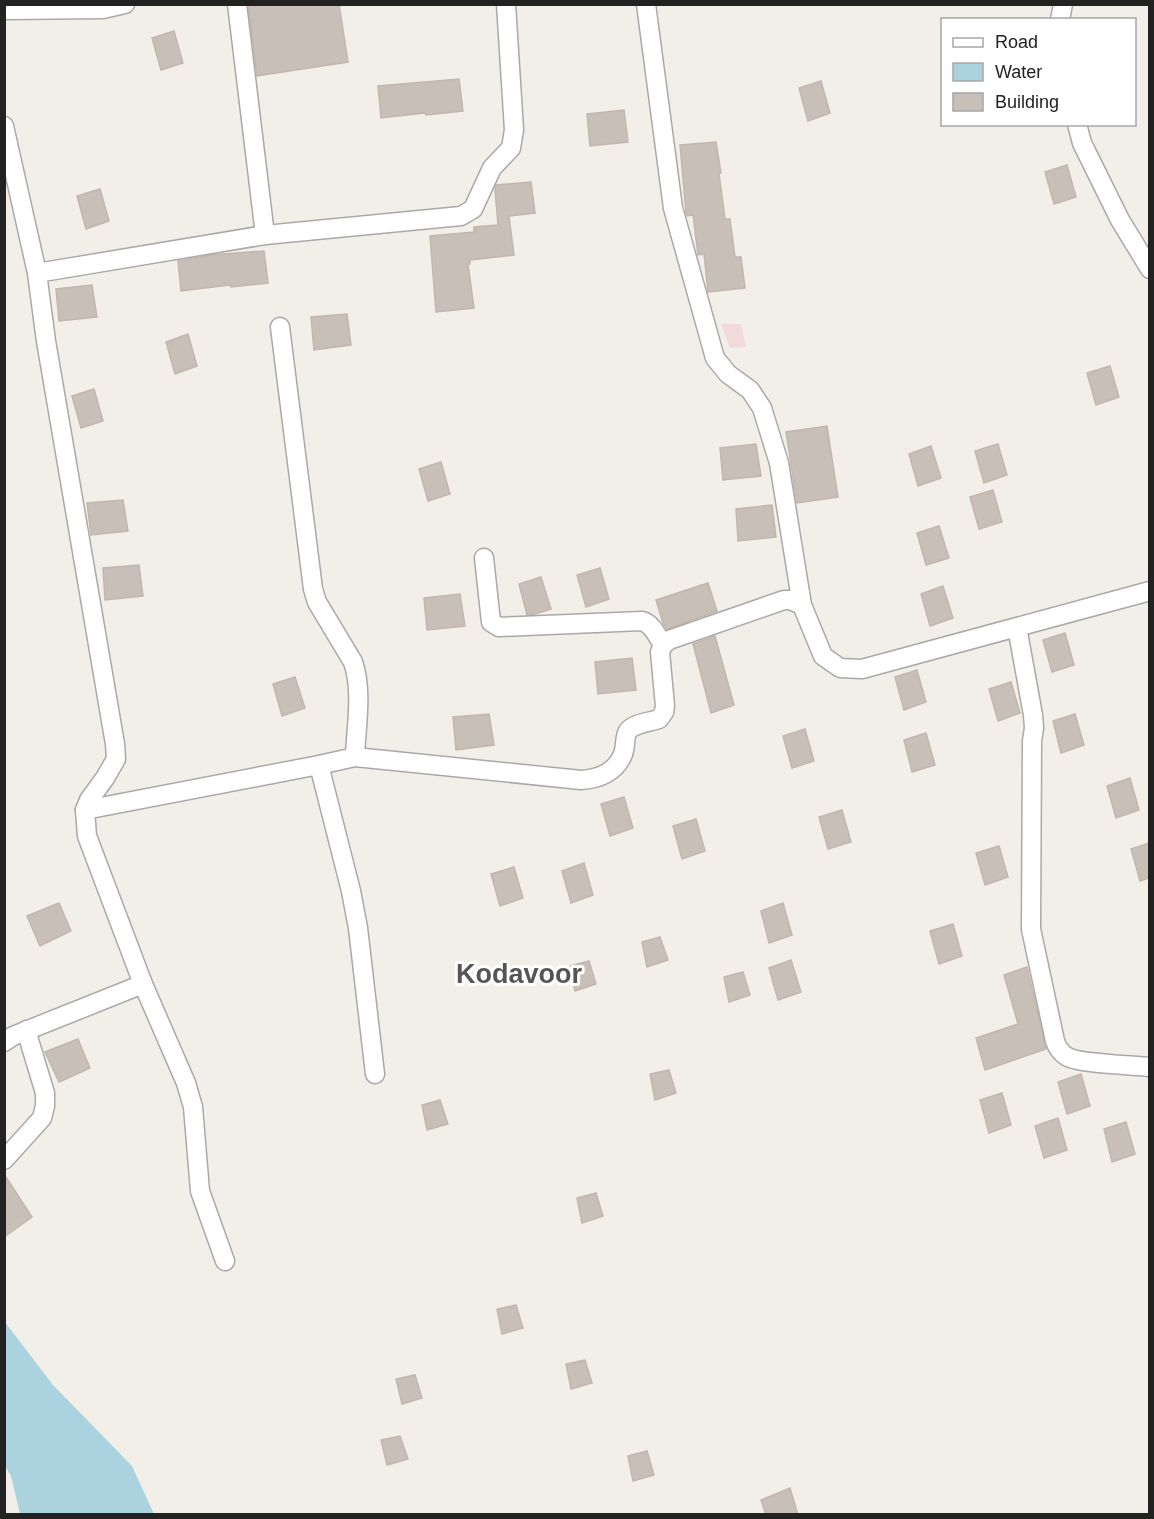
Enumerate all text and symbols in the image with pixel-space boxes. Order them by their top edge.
legend [941,18,1136,126]
text: Road [995,32,1038,52]
text: Water [995,62,1042,82]
text: Building [995,92,1059,112]
district label: Kodavoor [456,959,582,989]

